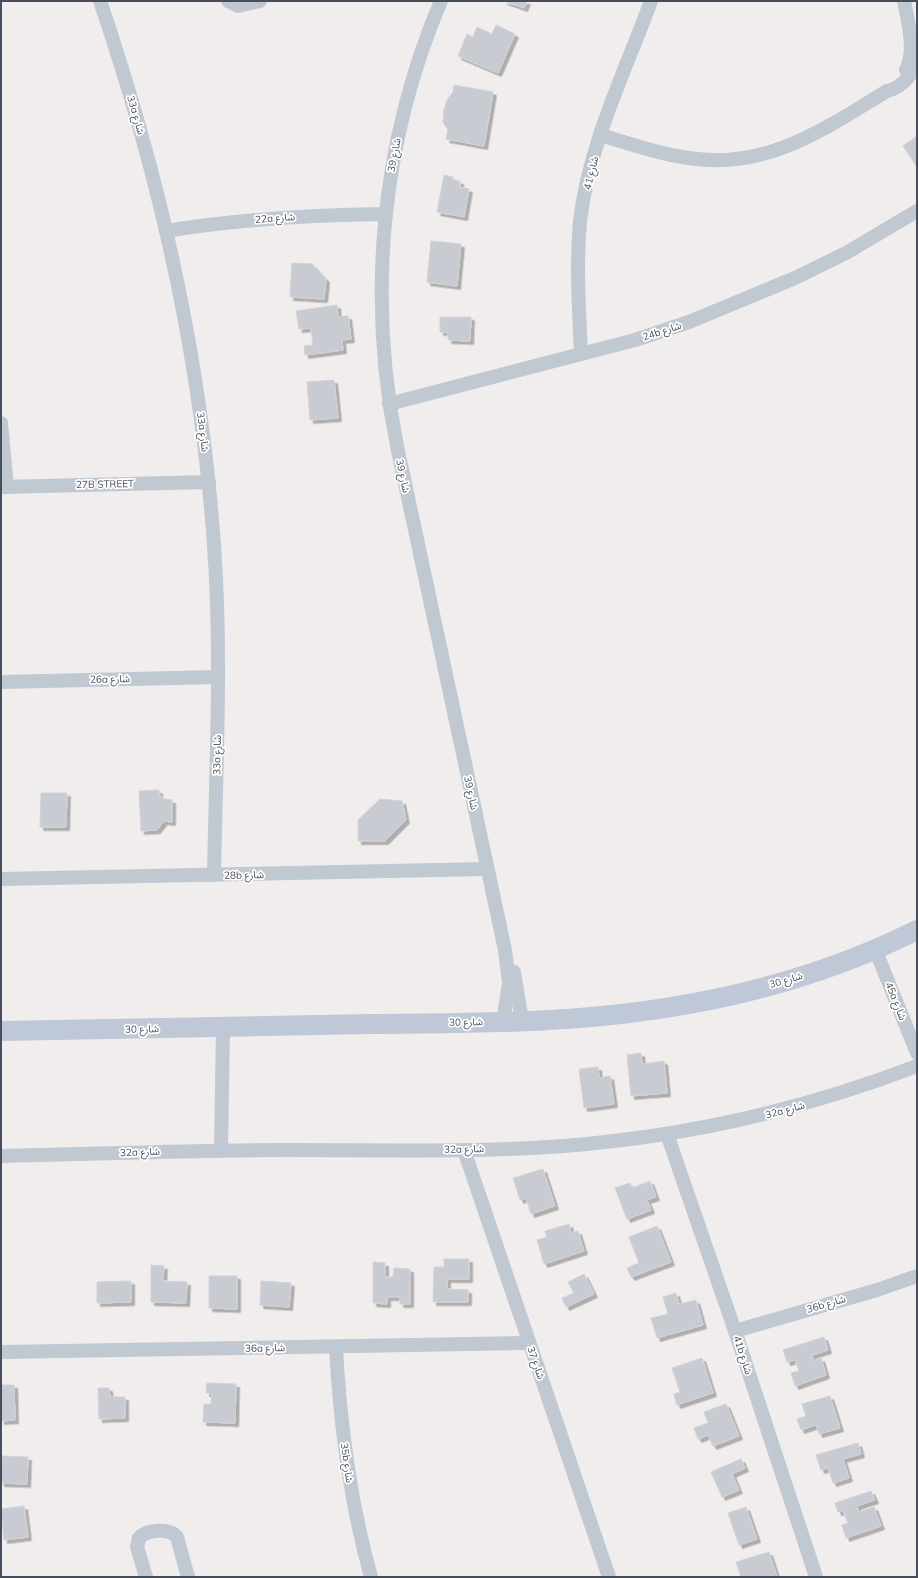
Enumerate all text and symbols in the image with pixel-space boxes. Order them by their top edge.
street label: 33a شارع [123,94,148,136]
street label: شارع 39 [384,137,405,173]
street label: شارع 41 [581,155,602,191]
street label: 22a شارع [255,210,296,227]
street label: 24b شارع [641,319,684,344]
street label: 33a شارع [193,411,212,453]
street label: شارع 39 [392,458,413,494]
street label: 27B STREET [76,477,134,491]
street label: 26a شارع [90,672,130,687]
street label: 33a شارع [210,735,225,775]
street label: شارع 39 [460,775,481,811]
street label: 28b شارع [224,868,264,883]
street label: شارع 30 [768,969,805,992]
street label: 45a شارع [882,980,910,1023]
street label: شارع 30 [449,1015,483,1030]
street label: شارع 30 [125,1022,159,1037]
street label: 32a شارع [764,1098,806,1122]
street label: 32a شارع [444,1142,484,1157]
street label: 32a شارع [120,1145,160,1160]
street label: 36b شارع [805,1292,847,1317]
street label: 41b شارع [730,1334,755,1377]
street label: 36a شارع [245,1341,285,1356]
street label: شارع 37 [523,1345,548,1382]
street label: 35b شارع [337,1442,356,1484]

